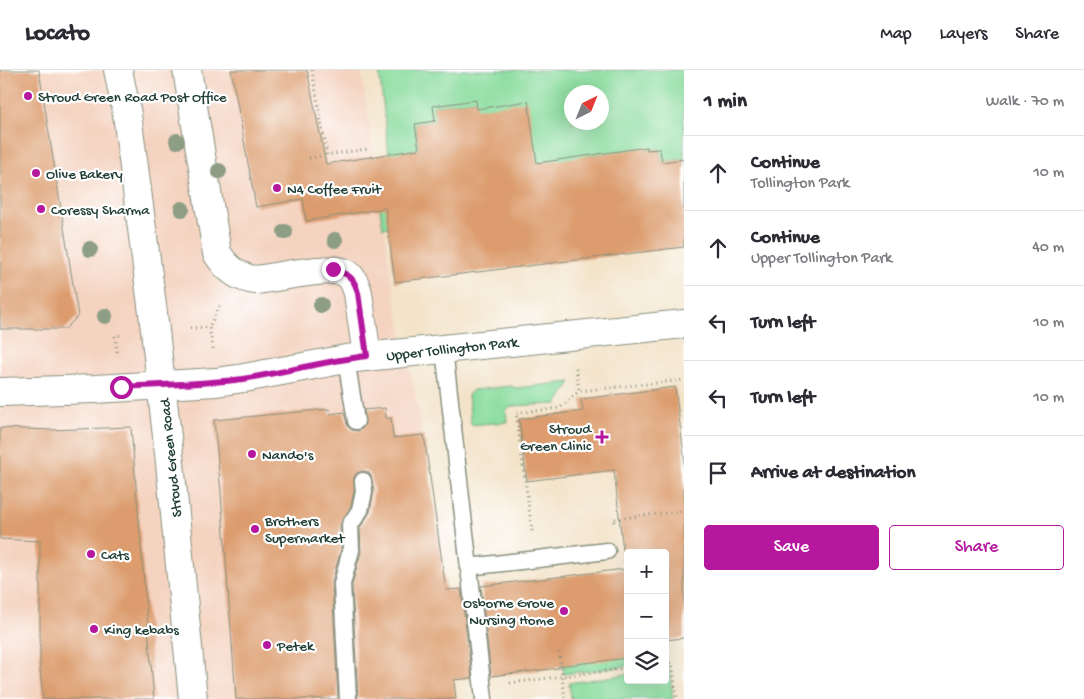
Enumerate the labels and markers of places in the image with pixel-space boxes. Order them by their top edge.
place label: Stroud Green Road Post Office [38,89,227,107]
marker: Stroud Green Road Post Office [22,90,34,102]
place label: Olive Bakery [46,166,123,184]
marker: Olive Bakery [30,167,42,179]
place label: N4 Coffee Fruit [287,181,383,199]
marker: N4 Coffee Fruit [271,182,283,194]
place label: Coressy Sharma [51,202,150,220]
marker: Coressy Sharma [35,203,47,215]
place label: Stroud Green Clinic [520,421,592,456]
marker: Stroud Green Clinic [595,430,609,444]
place label: Nando's [262,447,314,465]
marker: Nando's [246,448,258,460]
place label: Brothers Supermarket [264,513,346,548]
marker: Brothers Supermarket [249,523,261,535]
place label: Cats [101,547,130,565]
marker: Cats [85,548,97,560]
place label: Osborne Grove Nursing Home [463,595,554,630]
marker: Osborne Grove Nursing Home [558,605,570,617]
place label: King kebabs [104,622,179,640]
marker: King kebabs [88,623,100,635]
place label: Petek [276,638,315,656]
marker: Petek [261,639,273,651]

